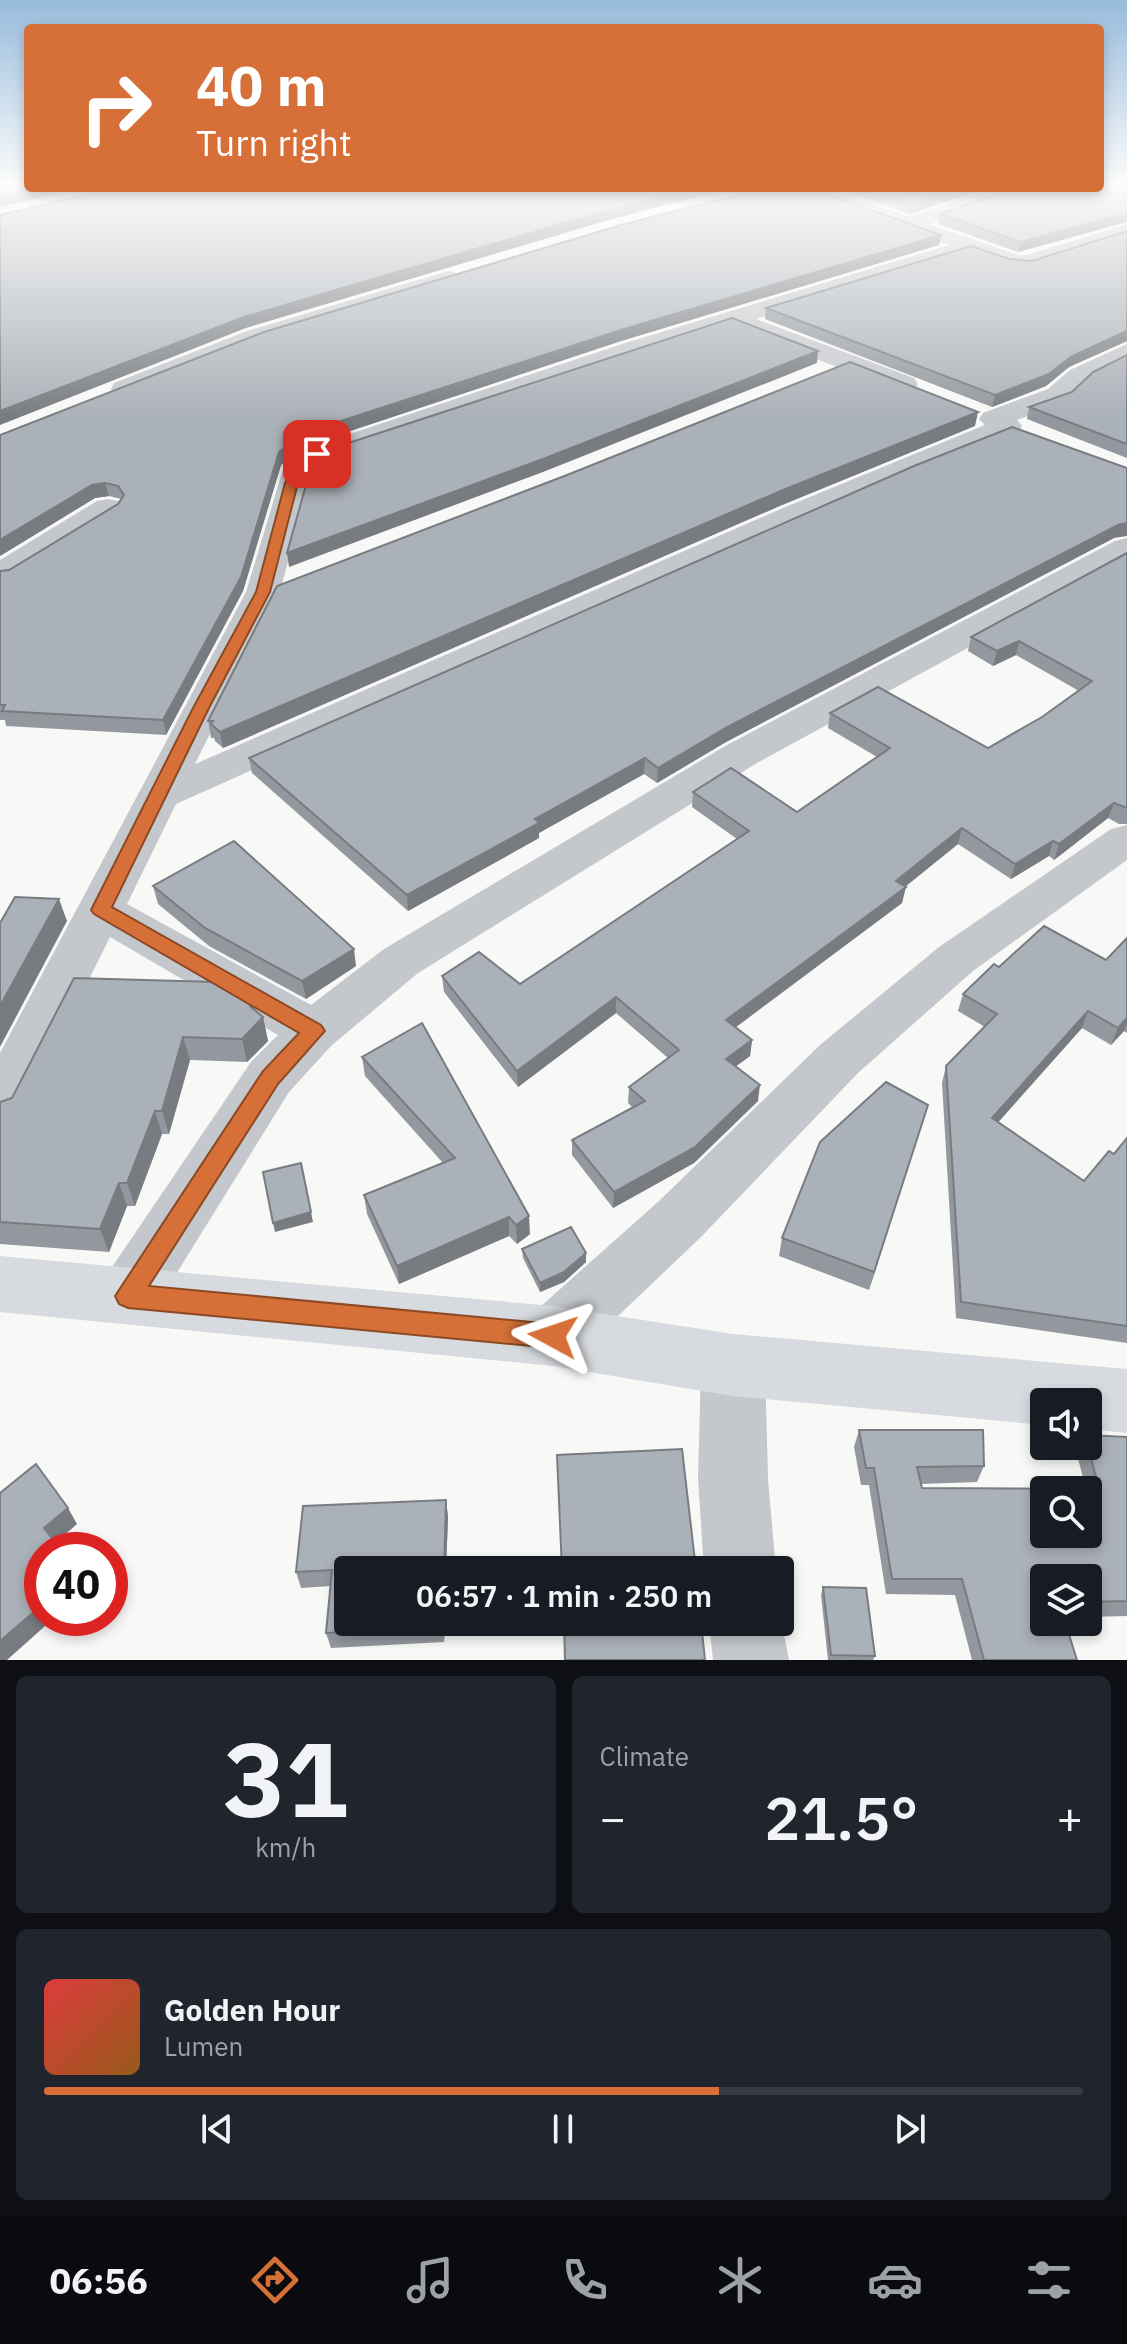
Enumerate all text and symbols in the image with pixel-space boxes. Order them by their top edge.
text: 40 m [196,49,326,121]
icon: right [64,56,168,160]
text: Turn right [196,119,352,166]
pin [283,420,351,488]
icon: arrive [295,432,339,476]
position arrow [511,1294,595,1378]
map controls [1030,1388,1102,1636]
button: sound [1030,1388,1102,1460]
button: search [1030,1476,1102,1548]
speed limit sign: 40 [24,1532,128,1636]
button: layers [1030,1564,1102,1636]
text: 06:57 · 1 min · 250 m [416,1576,712,1615]
text: 31 [223,1710,348,1846]
text: Climate [600,1739,689,1773]
text: 21.5° [764,1778,918,1857]
text: − [600,1789,626,1846]
text: + [1057,1789,1083,1846]
text: km/h [255,1830,316,1864]
text: Golden Hour [164,1990,340,2029]
text: Lumen [164,2029,243,2063]
icon: previous [195,2107,239,2151]
icon: pause [541,2107,585,2151]
icon: next [888,2107,932,2151]
icon: directions [247,2252,303,2308]
icon: music [402,2252,458,2308]
icon: phone [557,2252,613,2308]
icon: climate [712,2252,768,2308]
icon: car [867,2252,923,2308]
icon: filters [1021,2252,1077,2308]
text: 06:56 [49,2257,148,2304]

